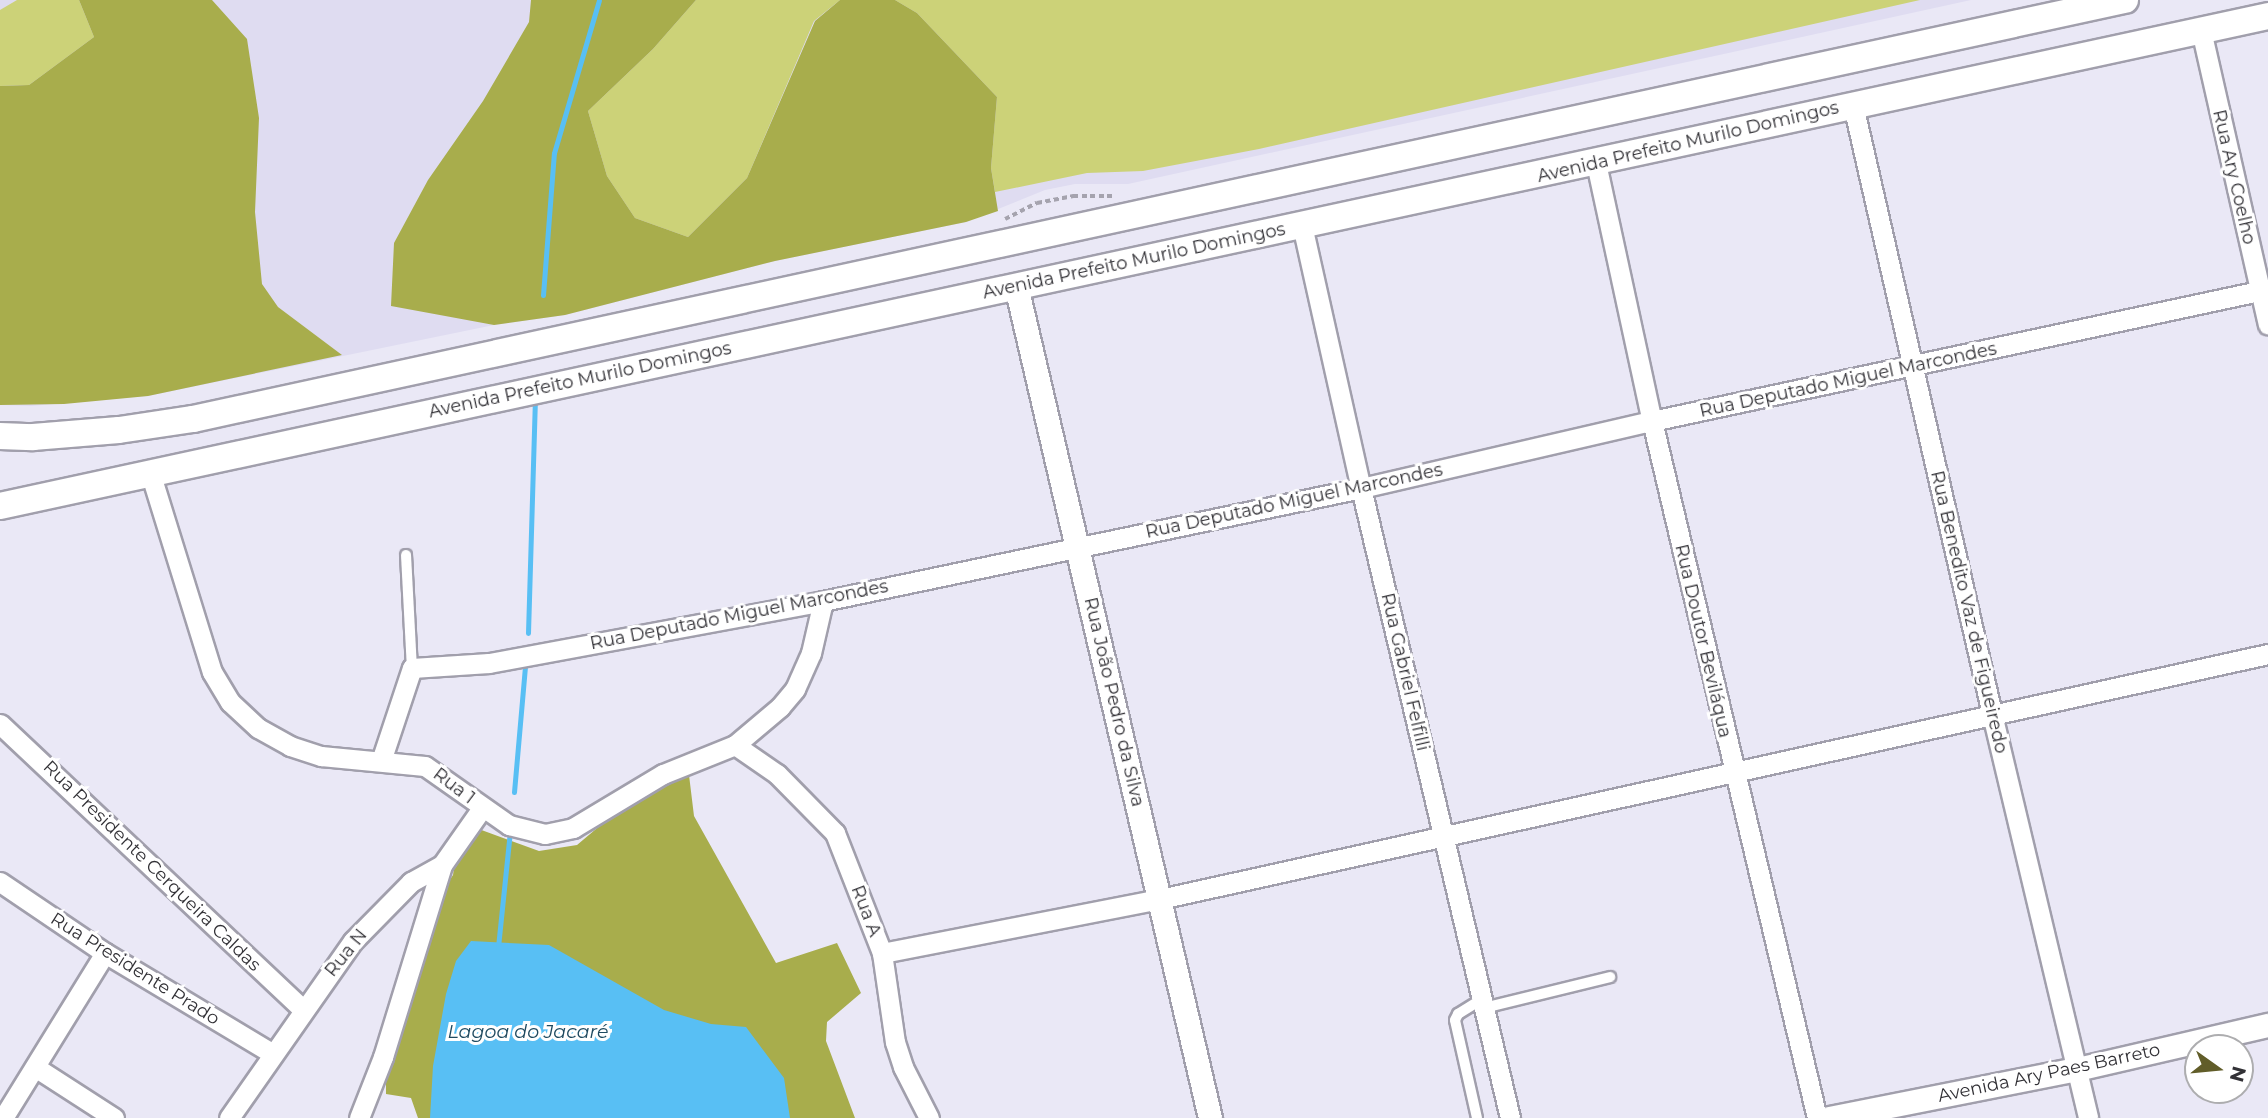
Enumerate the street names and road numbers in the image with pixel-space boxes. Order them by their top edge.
street label: Avenida Prefeito Murilo Domingos [1535,97,1841,187]
street label: Rua Ary Coelho [2208,107,2260,247]
street label: Avenida Prefeito Murilo Domingos [981,218,1287,304]
street label: Avenida Prefeito Murilo Domingos [427,337,733,423]
street label: Rua Deputado Miguel Marcondes [1697,338,1999,422]
street label: Rua Deputado Miguel Marcondes [1143,459,1445,543]
street label: Rua Benedito Vaz de Figueiredo [1926,469,2012,755]
street label: Rua Doutor Beviláqua [1670,542,1736,740]
street label: Rua Deputado Miguel Marcondes [588,575,890,655]
street label: Rua Gabriel Felfilli [1376,591,1434,753]
street label: Rua João Pedro da Silva [1079,595,1149,809]
street label: Rua Presidente Cerqueira Caldas [39,756,265,976]
street label: Rua 1 [429,763,479,809]
street label: Rua A [846,882,886,940]
street label: Rua Presidente Prado [46,908,224,1030]
street label: Rua N [320,925,372,981]
street label: Avenida Ary Paes Barreto [1936,1039,2162,1107]

